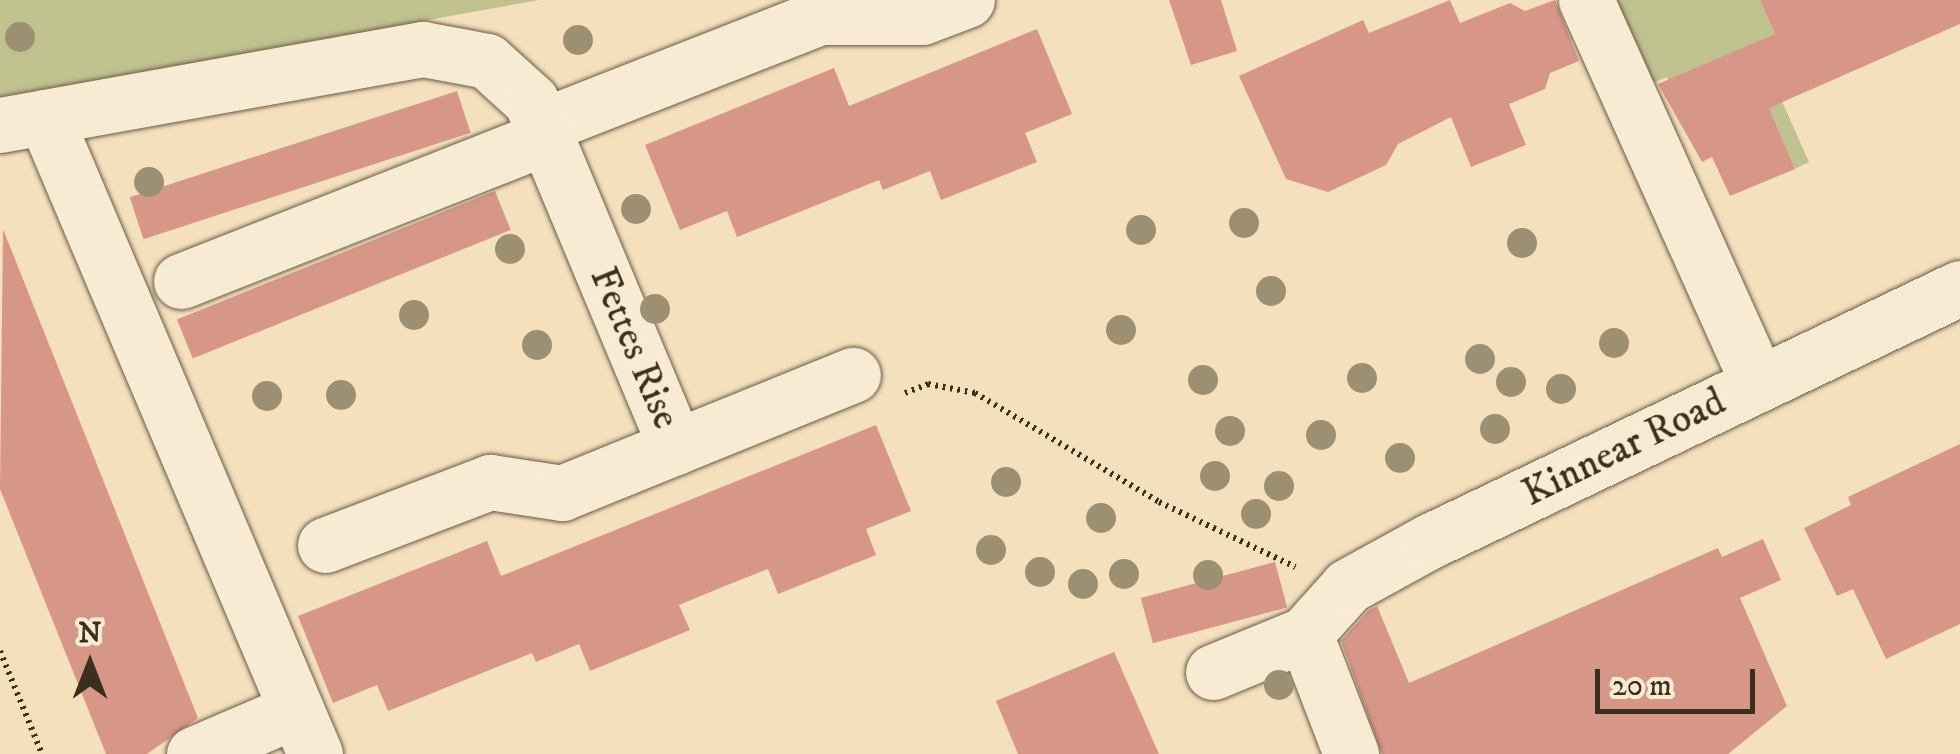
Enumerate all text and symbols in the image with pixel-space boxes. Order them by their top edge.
street label: Fettes Rise [578,260,690,436]
street label: Kinnear Road [1515,378,1733,518]
north arrow [40,614,140,714]
text: N [79,616,101,651]
scale bar [1600,649,1760,711]
text: 20 m [1612,668,1672,705]

